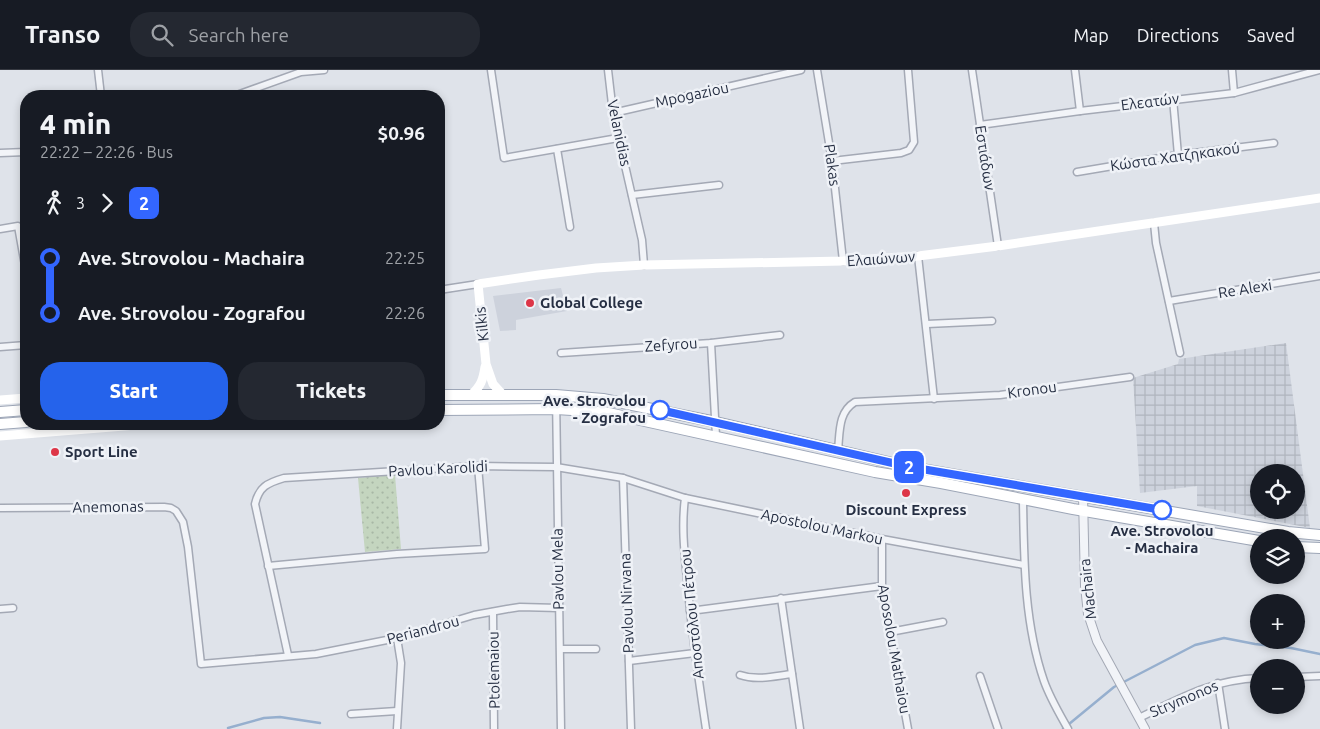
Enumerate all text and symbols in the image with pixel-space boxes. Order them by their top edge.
search box [130,12,480,57]
text: Transo [25,21,100,48]
icon: search [148,21,176,49]
text: Search here [188,24,289,46]
text: Map [1073,25,1109,45]
text: Directions [1137,25,1219,45]
text: Saved [1247,25,1295,45]
street label: Mpogaziou [654,78,730,111]
street label: Ελεατών [1120,89,1180,114]
street label: Velanidias [604,98,635,168]
text: 4 min [40,108,111,139]
text: $0.96 [377,122,425,144]
street label: Εστιάδων [972,124,999,192]
street label: Κώστα Χατζηκακού [1109,139,1241,174]
text: 22:22 – 22:26 · Bus [40,143,173,161]
street label: Plakas [821,143,844,187]
icon: walk [40,189,68,217]
icon: forward [93,189,121,217]
text: 2 [139,193,149,213]
text: 3 [76,194,85,212]
text: Ave. Strovolou - Machaira [78,247,305,269]
street label: Ελαιώνων [846,248,916,269]
text: 22:25 [385,249,425,267]
street label: Re Alexi [1217,276,1273,301]
place label: Global College [540,294,643,311]
marker: Global College [524,297,536,309]
text: Ave. Strovolou - Zografou [78,302,306,324]
text: 22:26 [385,304,425,322]
street label: Kilkis [471,306,492,342]
street label: Zefyrou [644,334,698,355]
button: Start [40,362,228,420]
button: Tickets [238,362,425,420]
street label: Kronou [1006,378,1058,401]
place label: Ave. Strovolou - Zografou [543,392,646,426]
marker: Ave. Strovolou - Zografou [650,400,670,420]
place label: Sport Line [65,443,138,460]
marker: Sport Line [49,446,61,458]
line badge: 2 [893,451,925,483]
street label: Pavlou Karolidi [388,457,488,480]
text: 2 [904,457,914,477]
map controls [1250,464,1305,714]
button: locate [1250,464,1305,519]
marker: Discount Express [900,487,912,499]
street label: Anemonas [72,497,144,516]
marker: Ave. Strovolou - Machaira [1152,500,1172,520]
place label: Discount Express [845,501,967,518]
street label: Apostolou Markou [760,505,885,548]
place label: Ave. Strovolou - Machaira [1111,522,1214,556]
street label: Pavlou Mela [548,528,567,610]
button: layers [1250,529,1305,584]
street label: Αποστόλου Πέτρου [676,548,707,680]
street label: Pavlou Nirvana [616,553,637,653]
street label: Machaira [1076,558,1099,620]
street label: Aposolou Mathaiou [875,583,914,715]
button: + [1250,594,1305,649]
street label: Periandrou [385,612,461,647]
street label: Ptolemaiou [484,631,503,709]
button: − [1250,659,1305,714]
street label: Strymonos [1147,677,1221,721]

